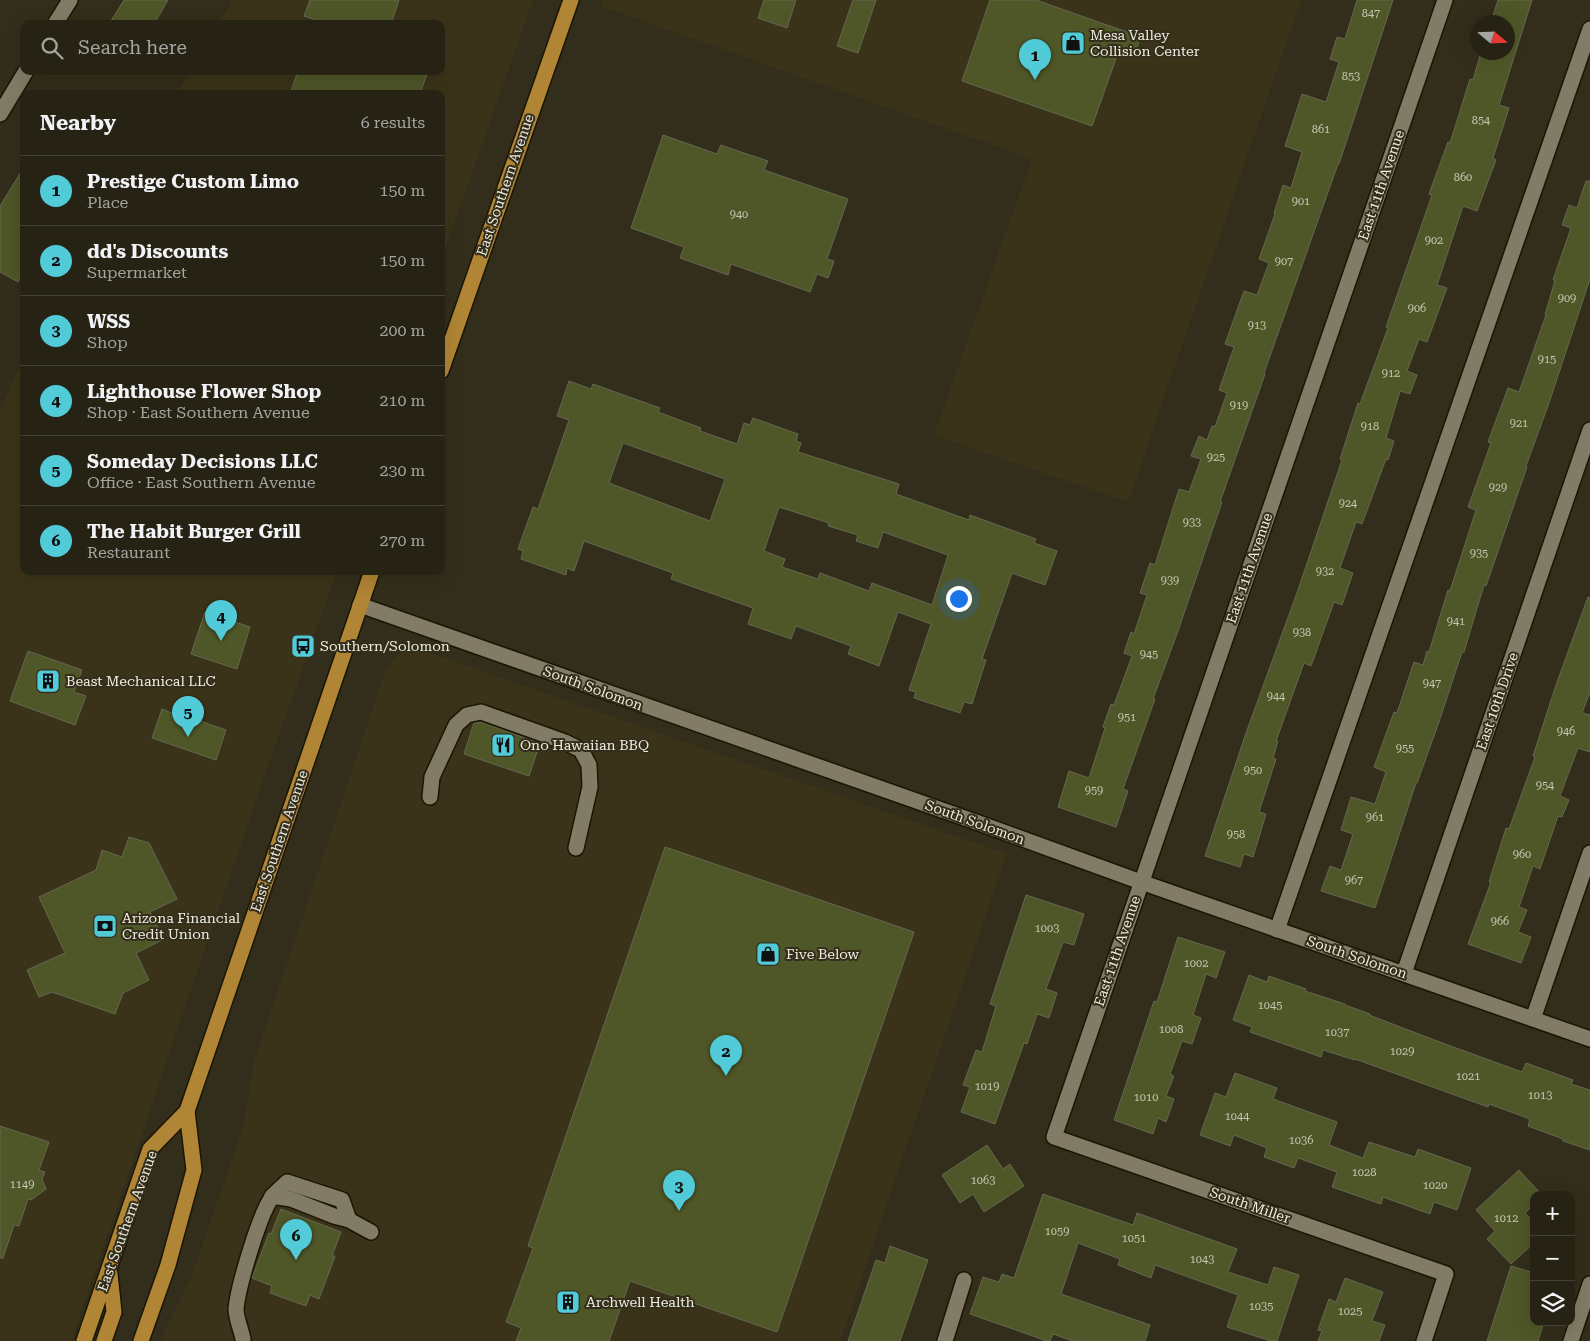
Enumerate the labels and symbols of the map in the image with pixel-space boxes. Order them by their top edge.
house number: 847 [1362,7,1380,20]
north arrow [1470,15,1515,60]
place label: Mesa Valley Collision Center [1090,27,1200,59]
shop icon: Mesa Valley Collision Center [1060,30,1086,56]
pin: 1 [1019,39,1051,80]
house number: 853 [1342,70,1360,83]
street label: East Southern Avenue [473,112,537,258]
house number: 854 [1472,114,1491,127]
house number: 861 [1312,123,1330,136]
street label: East 11th Avenue [1355,127,1408,242]
house number: 860 [1454,171,1472,184]
house number: 901 [1292,195,1310,208]
house number: 940 [730,208,748,221]
house number: 902 [1425,234,1443,247]
house number: 907 [1275,255,1293,268]
house number: 909 [1558,292,1576,305]
house number: 906 [1408,302,1426,315]
house number: 913 [1248,319,1266,332]
house number: 915 [1538,353,1556,366]
house number: 912 [1382,367,1400,380]
house number: 919 [1230,399,1248,412]
house number: 921 [1510,417,1528,430]
house number: 918 [1361,420,1379,433]
house number: 925 [1207,451,1225,464]
house number: 929 [1489,481,1507,494]
house number: 924 [1339,497,1358,510]
street label: East 11th Avenue [1223,510,1276,625]
house number: 933 [1183,516,1201,529]
house number: 935 [1470,547,1488,560]
house number: 932 [1316,565,1334,578]
house number: 939 [1161,574,1179,587]
your location [946,586,972,612]
pin: 4 [205,600,237,641]
house number: 941 [1447,615,1465,628]
house number: 938 [1293,626,1311,639]
bus stop icon: Southern/Solomon [290,633,316,659]
place label: Southern/Solomon [320,638,450,654]
house number: 945 [1140,648,1158,661]
street label: East 10th Drive [1473,650,1521,752]
street label: South Solomon [541,663,645,713]
building icon: Beast Mechanical LLC [35,668,61,694]
place label: Beast Mechanical LLC [66,673,216,689]
house number: 947 [1423,677,1441,690]
house number: 944 [1267,690,1286,703]
pin: 5 [172,696,204,737]
house number: 951 [1118,711,1136,724]
house number: 946 [1557,725,1575,738]
restaurant icon: Ono Hawaiian BBQ [490,732,516,758]
place label: Ono Hawaiian BBQ [520,737,649,753]
house number: 955 [1396,742,1414,755]
house number: 950 [1244,764,1262,777]
street label: East Southern Avenue [247,768,311,914]
house number: 954 [1536,779,1555,792]
house number: 959 [1085,784,1103,797]
street label: South Solomon [923,797,1027,847]
house number: 961 [1366,811,1384,824]
house number: 958 [1227,828,1245,841]
house number: 960 [1513,848,1531,861]
house number: 967 [1345,874,1363,887]
street label: East 11th Avenue [1091,893,1144,1008]
place label: Arizona Financial Credit Union [122,910,241,942]
bank icon: Arizona Financial Credit Union [92,913,118,939]
house number: 966 [1491,915,1509,928]
house number: 1003 [1035,922,1059,935]
street label: South Solomon [1305,932,1409,982]
shop icon: Five Below [755,941,781,967]
place label: Five Below [786,946,860,962]
house number: 1002 [1184,957,1208,970]
house number: 1045 [1258,999,1282,1012]
house number: 1008 [1159,1023,1183,1036]
house number: 1037 [1325,1026,1349,1039]
pin: 2 [710,1035,742,1076]
house number: 1029 [1390,1045,1414,1058]
house number: 1021 [1456,1070,1480,1083]
house number: 1019 [975,1080,999,1093]
house number: 1013 [1528,1089,1552,1102]
house number: 1010 [1134,1091,1158,1104]
house number: 1044 [1225,1110,1250,1123]
house number: 1036 [1289,1134,1313,1147]
street label: East Southern Avenue [94,1148,160,1294]
house number: 1028 [1352,1166,1376,1179]
pin: 3 [663,1170,695,1211]
house number: 1063 [971,1174,995,1187]
house number: 1149 [10,1178,34,1191]
house number: 1020 [1423,1179,1447,1192]
street label: South Miller [1208,1184,1293,1226]
house number: 1012 [1494,1212,1518,1225]
pin: 6 [280,1219,312,1260]
house number: 1059 [1045,1225,1069,1238]
house number: 1051 [1122,1232,1146,1245]
house number: 1043 [1190,1253,1214,1266]
building icon: Archwell Health [555,1289,581,1315]
place label: Archwell Health [586,1294,695,1310]
house number: 1035 [1249,1300,1273,1313]
house number: 1025 [1338,1305,1362,1318]

